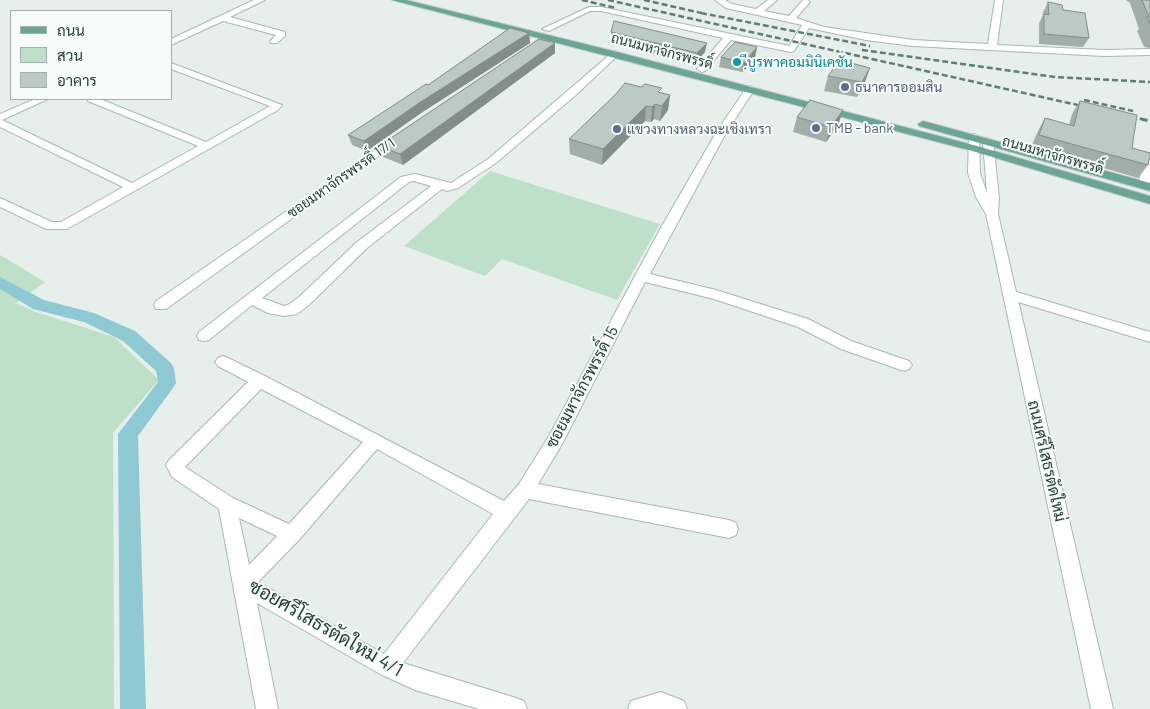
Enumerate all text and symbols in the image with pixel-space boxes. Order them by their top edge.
legend [10,10,172,100]
text: ถนน [57,21,85,39]
street label: ถนนมหาจักรพรรดิ์ [609,29,715,73]
text: สวน [57,46,83,64]
place label: ฺีบูรพาคอมมินิเคชั่น [747,54,853,70]
marker: ฺีบูรพาคอมมินิเคชั่น [731,56,743,68]
text: อาคาร [57,71,97,89]
place label: ธนาคารออมสิน [855,79,942,95]
marker: ธนาคารออมสิน [839,81,851,93]
place label: TMB - bank [826,120,893,136]
place label: แขวงทางหลวงฉะเชิงเทรา [627,121,772,137]
marker: TMB - bank [810,122,822,134]
marker: แขวงทางหลวงฉะเชิงเทรา [611,123,623,135]
street label: ถนนมหาจักรพรรดิ์ [1000,132,1106,178]
street label: ซอยมหาจักรพรรดิ์ 17/1 [284,135,398,221]
street label: ซอยมหาจักรพรรดิ์ 15 [542,323,622,451]
street label: ถนนศรีโสธรตัดใหม่ [1024,398,1070,524]
street label: ซอยศรีโสธรตัดใหม่ 4/1 [245,575,407,681]

